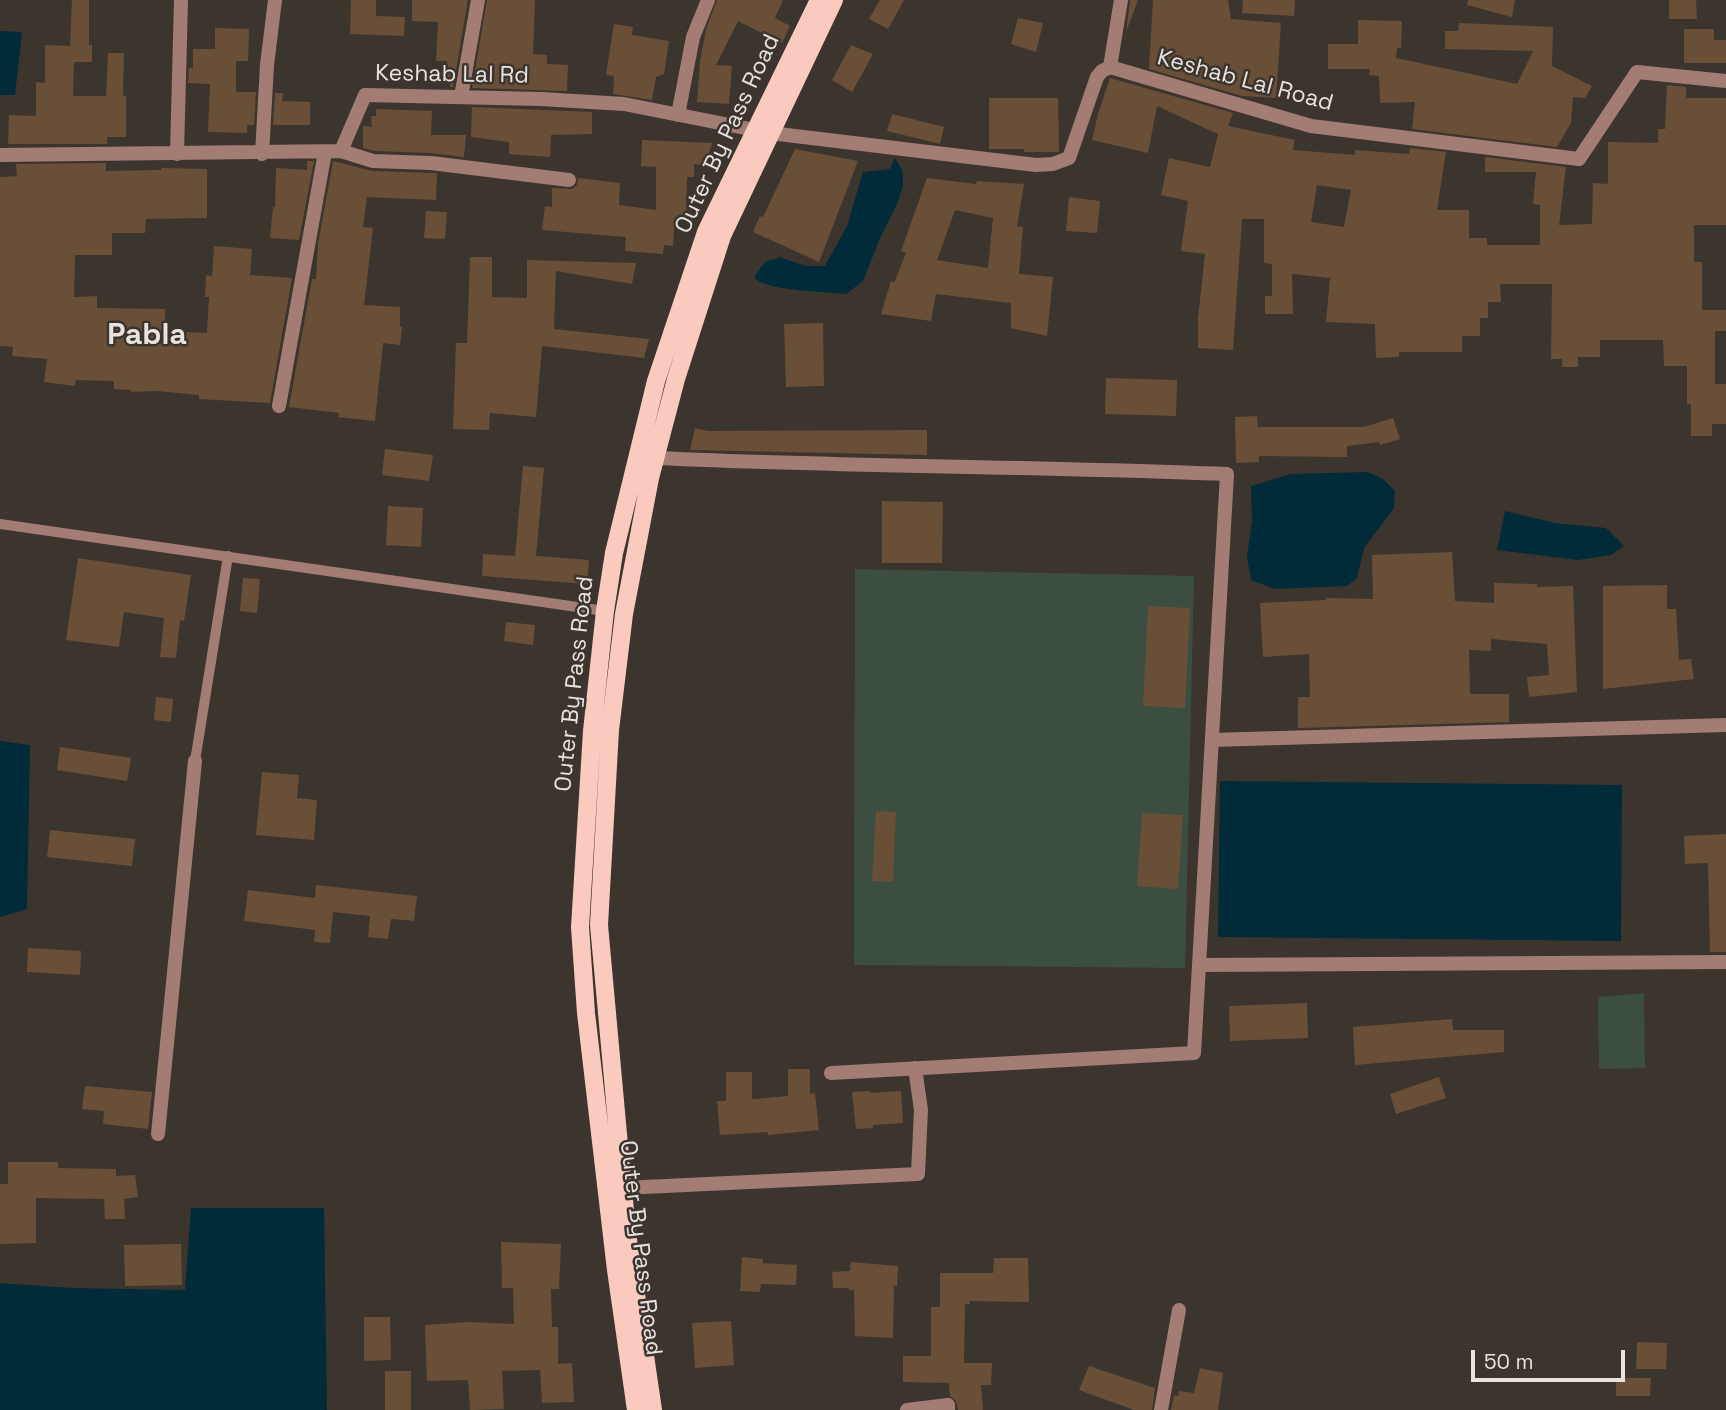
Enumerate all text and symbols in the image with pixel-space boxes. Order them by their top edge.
street label: Outer By Pass Road [670,30,786,238]
street label: Keshab Lal Road [1154,44,1336,118]
street label: Keshab Lal Rd [375,60,529,90]
district label: Pabla [107,318,187,354]
street label: Outer By Pass Road [550,575,600,793]
street label: Outer By Pass Road [613,1139,667,1357]
scale bar [1474,1336,1628,1380]
text: 50 m [1484,1348,1534,1375]

